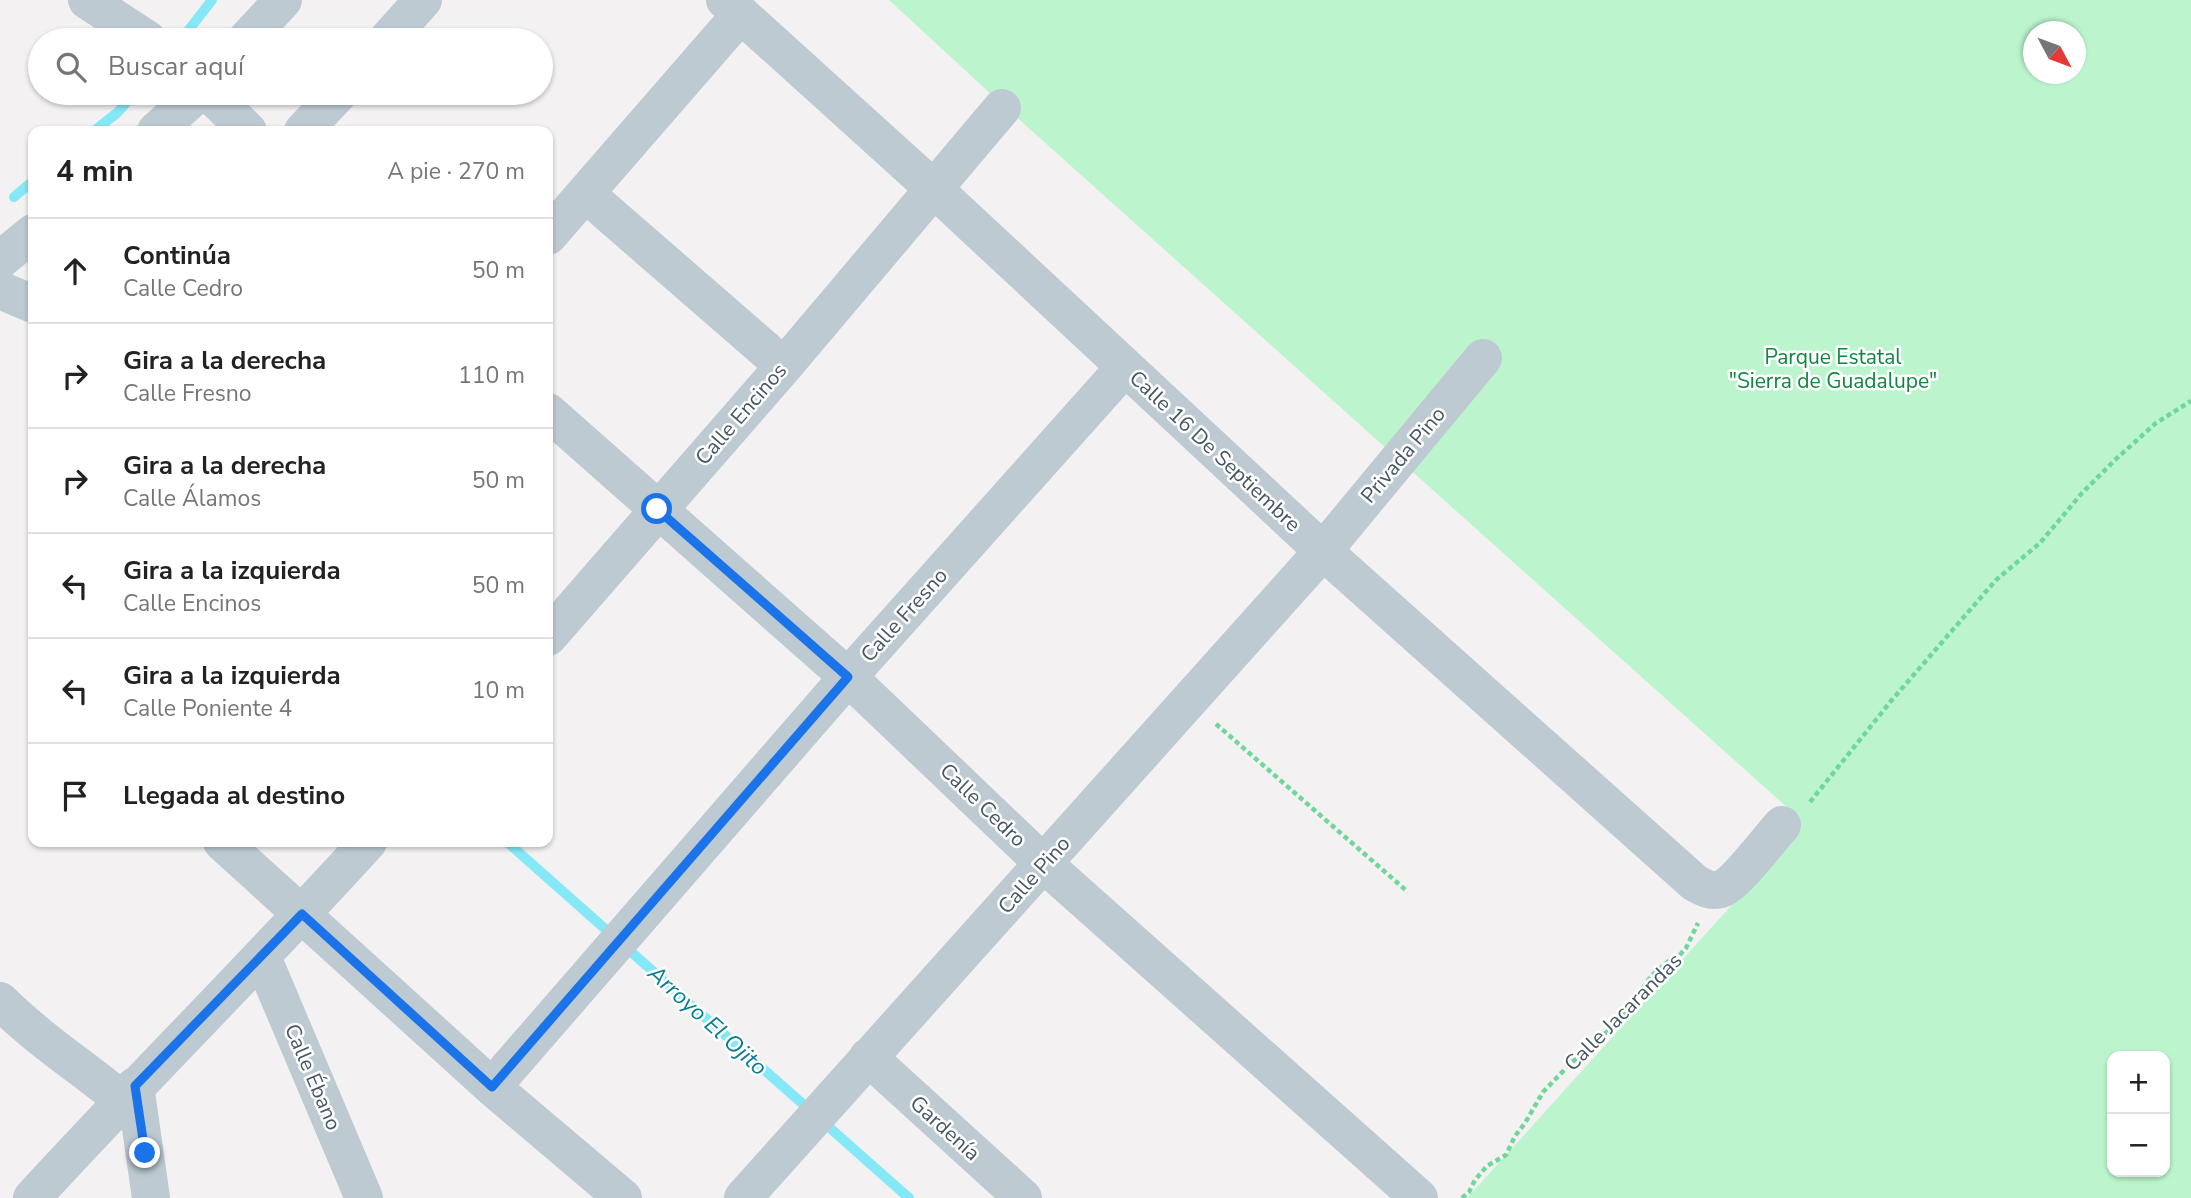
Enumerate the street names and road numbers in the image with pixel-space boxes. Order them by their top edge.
street label: Calle Encinos [689,357,793,471]
street label: Calle 16 De Septiembre [1123,364,1307,538]
street label: Privada Pino [1354,401,1452,509]
street label: Calle Fresno [854,562,954,668]
street label: Calle Cedro [934,757,1032,853]
street label: Calle Pino [992,830,1076,920]
street label: Calle Jacarandas [1558,947,1688,1077]
street label: Calle Ébano [278,1019,348,1135]
street label: Gardenía [904,1089,986,1167]

